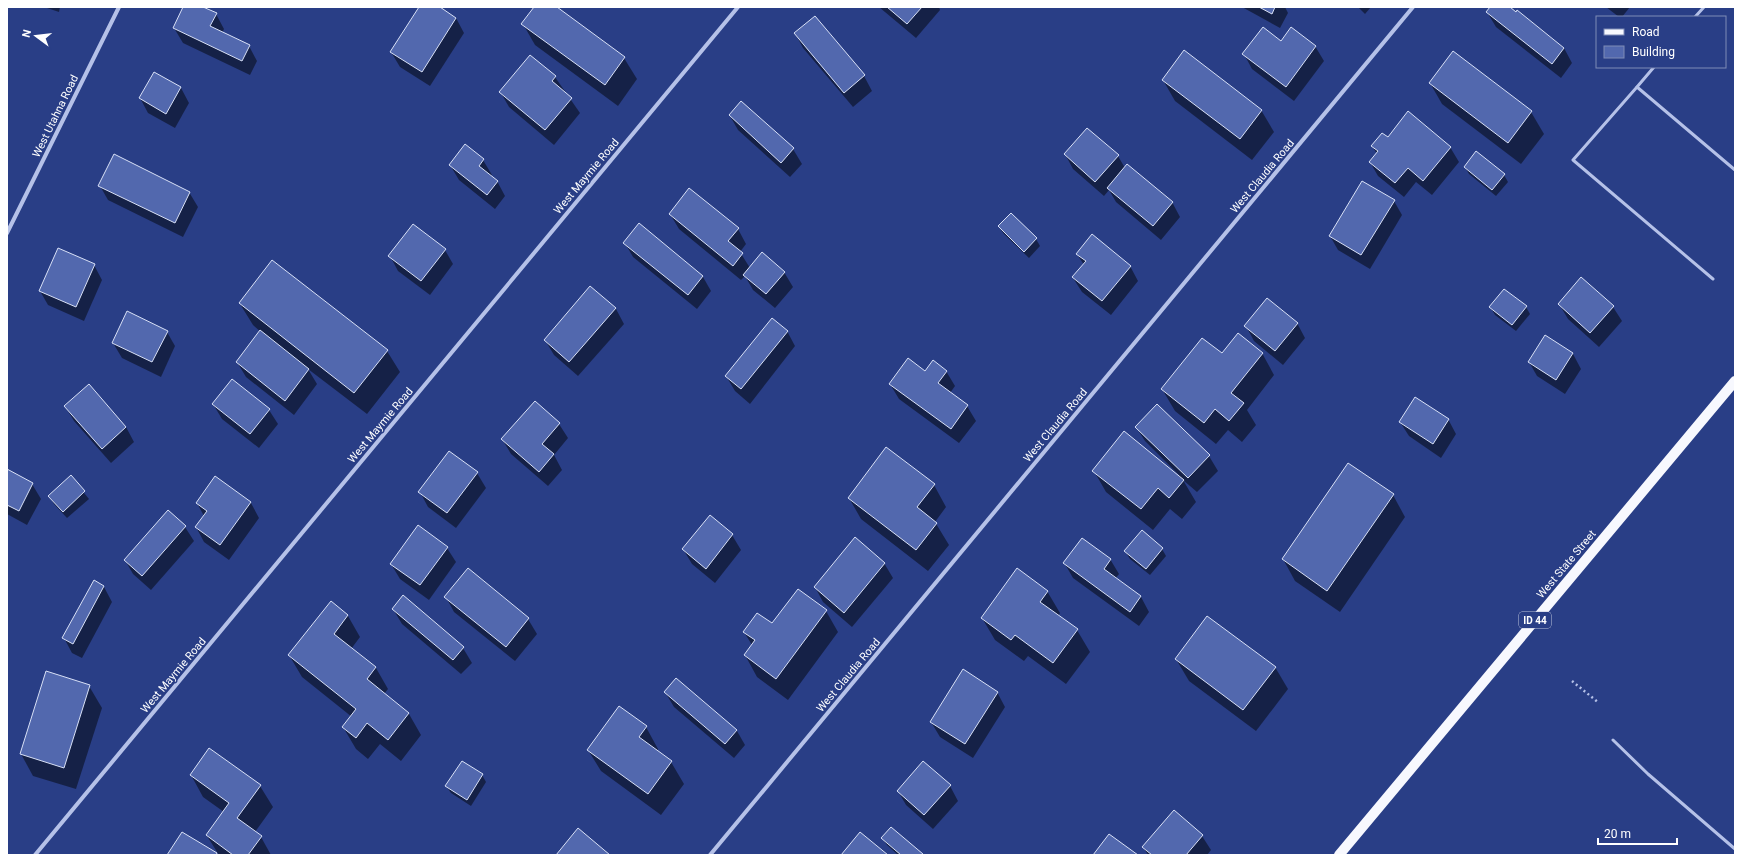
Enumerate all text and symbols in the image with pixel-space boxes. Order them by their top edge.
north arrow [16,16,56,56]
legend [1596,16,1726,68]
text: Road [1632,25,1660,39]
text: N [20,28,34,39]
text: Building [1632,45,1675,59]
street label: West Utahna Road [30,73,81,160]
street label: West Maymie Road [551,136,622,217]
street label: West Claudia Road [1228,137,1297,216]
street label: West Maymie Road [345,385,416,466]
street label: West Claudia Road [1021,386,1090,465]
street label: West State Street [1534,527,1599,601]
road number: ID 44 [1519,612,1551,628]
street label: West Maymie Road [138,635,209,716]
street label: West Claudia Road [814,636,883,715]
scale bar [1598,820,1677,846]
text: 20 m [1604,827,1631,841]

